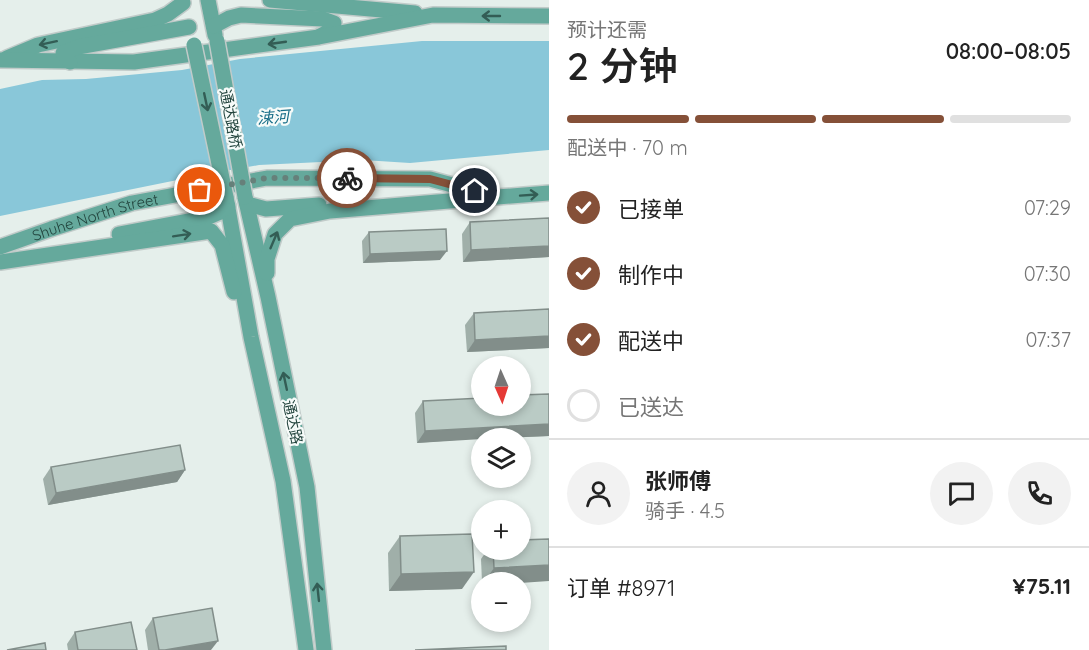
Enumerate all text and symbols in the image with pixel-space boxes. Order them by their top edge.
one-way arrow [481,10,501,22]
text: 预计还需 [567,17,647,42]
one-way arrow [267,37,287,48]
text: 08:00–08:05 [946,37,1071,65]
one-way arrow [38,38,58,49]
text: 2 分钟 [567,41,678,90]
street label: 通达路桥 [216,88,246,150]
one-way arrow [201,92,212,111]
water label: 涑河 [256,106,293,128]
text: 配送中 · 70 m [567,135,688,160]
courier [317,148,377,208]
icon: bike [331,162,364,195]
pin [174,164,225,215]
pin [449,165,500,216]
icon: bag [183,173,216,206]
icon: home [458,174,491,207]
street label: Shuhe North Street [29,189,160,245]
one-way arrow [519,189,539,200]
icon: check [567,191,600,224]
text: 已接单 [618,195,684,223]
text: 07:29 [1024,195,1071,220]
one-way arrow [172,230,192,241]
one-way arrow [269,231,280,249]
icon: check [567,257,600,290]
text: 制作中 [618,261,684,289]
text: 07:30 [1024,261,1071,286]
icon: check [567,323,600,356]
text: 配送中 [618,327,684,355]
text: 07:37 [1025,327,1071,352]
north arrow [471,356,531,416]
map controls [471,356,531,632]
one-way arrow [279,371,290,391]
text: 已送达 [618,393,684,421]
street label: 通达路 [279,398,307,446]
button: layers [471,428,531,488]
button: person [567,462,630,525]
button: chat [930,462,993,525]
button: phone [1008,462,1071,525]
text: 张师傅 [645,467,711,495]
text: 骑手 · 4.5 [645,498,725,523]
button: + [471,500,531,560]
button: − [471,572,531,632]
text: ¥75.11 [1013,572,1071,600]
text: 订单 #8971 [567,574,675,602]
one-way arrow [312,582,323,602]

